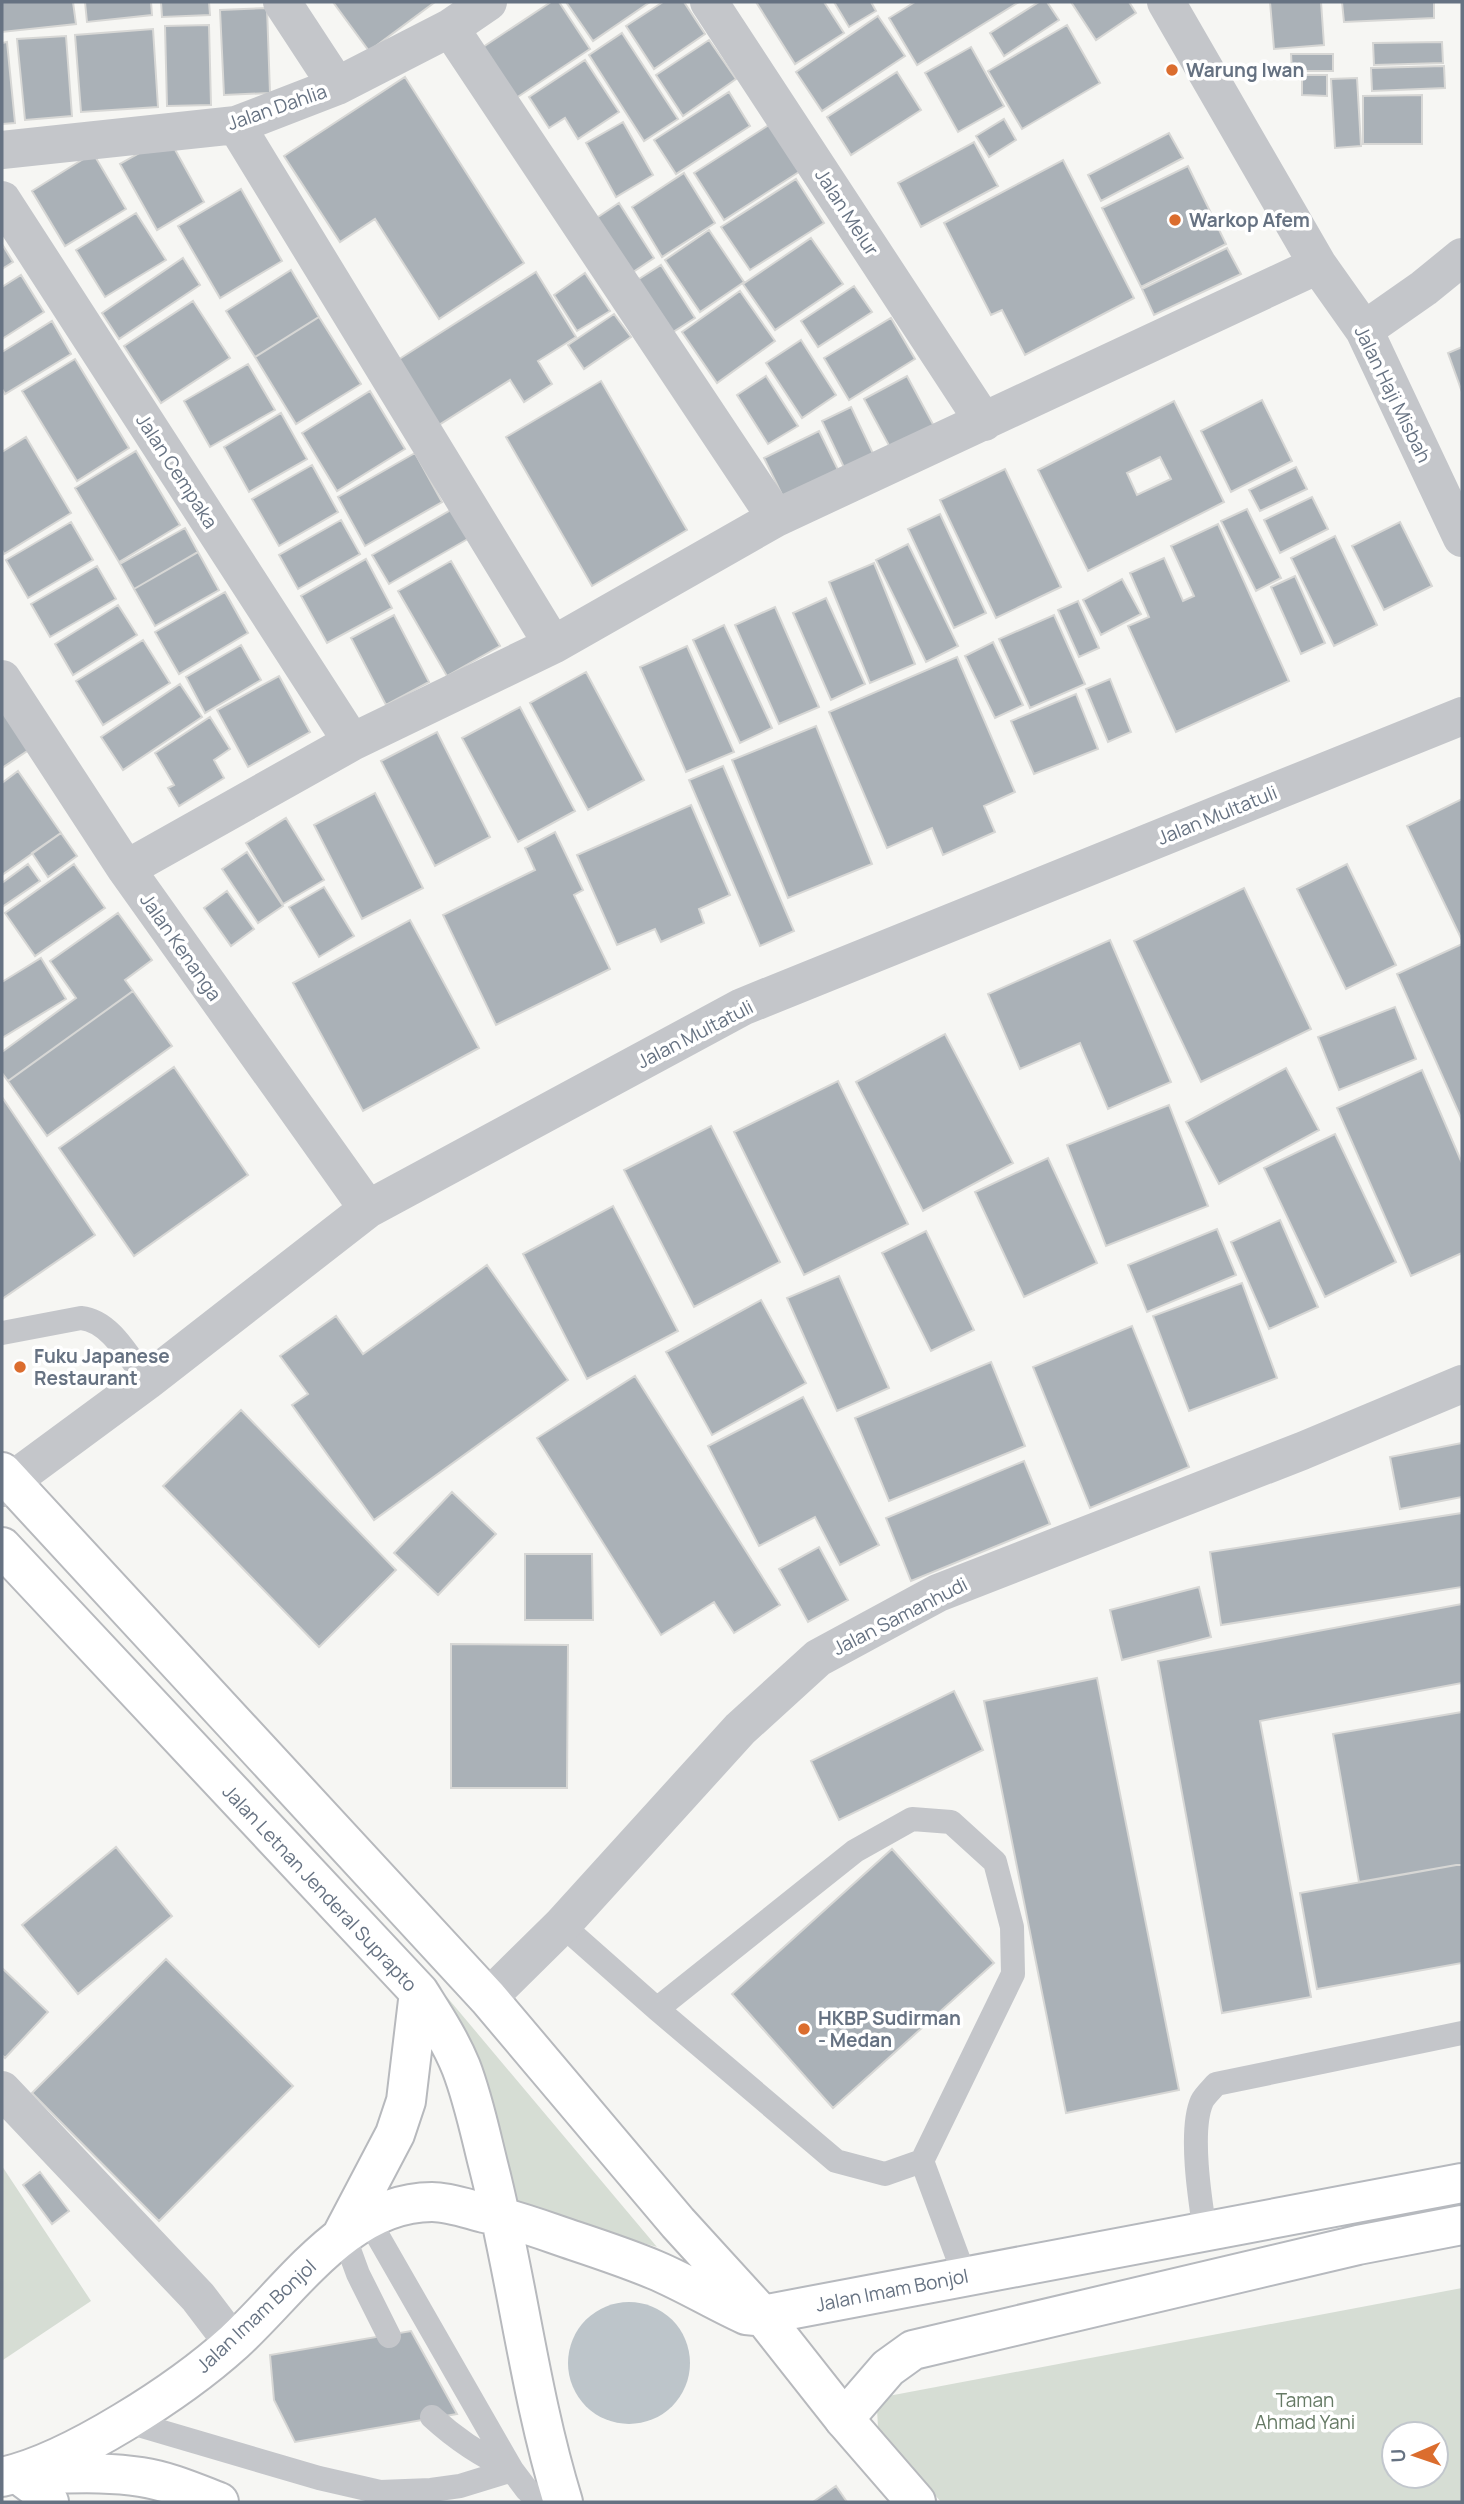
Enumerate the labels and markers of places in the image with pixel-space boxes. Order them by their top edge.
place label: Warung Iwan [1186,57,1304,83]
marker: Warung Iwan [1164,62,1180,78]
place label: Warkop Afem [1189,207,1310,233]
marker: Warkop Afem [1167,212,1183,228]
place label: Fuku Japanese Restaurant [34,1343,170,1391]
marker: Fuku Japanese Restaurant [12,1359,28,1375]
place label: HKBP Sudirman - Medan [818,2005,961,2053]
marker: HKBP Sudirman - Medan [796,2021,812,2037]

